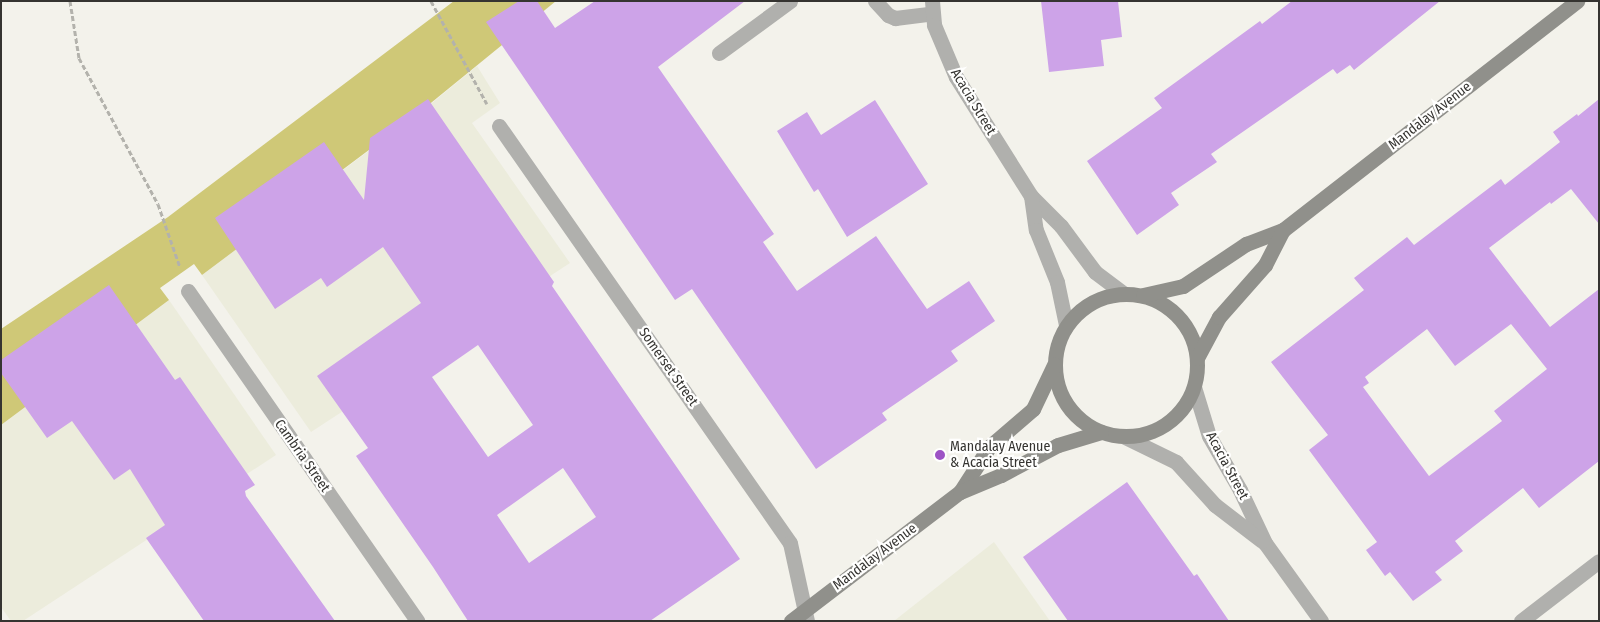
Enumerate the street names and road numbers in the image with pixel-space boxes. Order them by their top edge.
street label: Acacia Street [947,66,999,138]
street label: Mandalay Avenue [1385,79,1475,153]
street label: Somerset Street [635,325,701,409]
street label: Cambria Street [271,416,333,496]
street label: Acacia Street [1202,429,1252,503]
street label: Mandalay Avenue [830,520,920,594]

